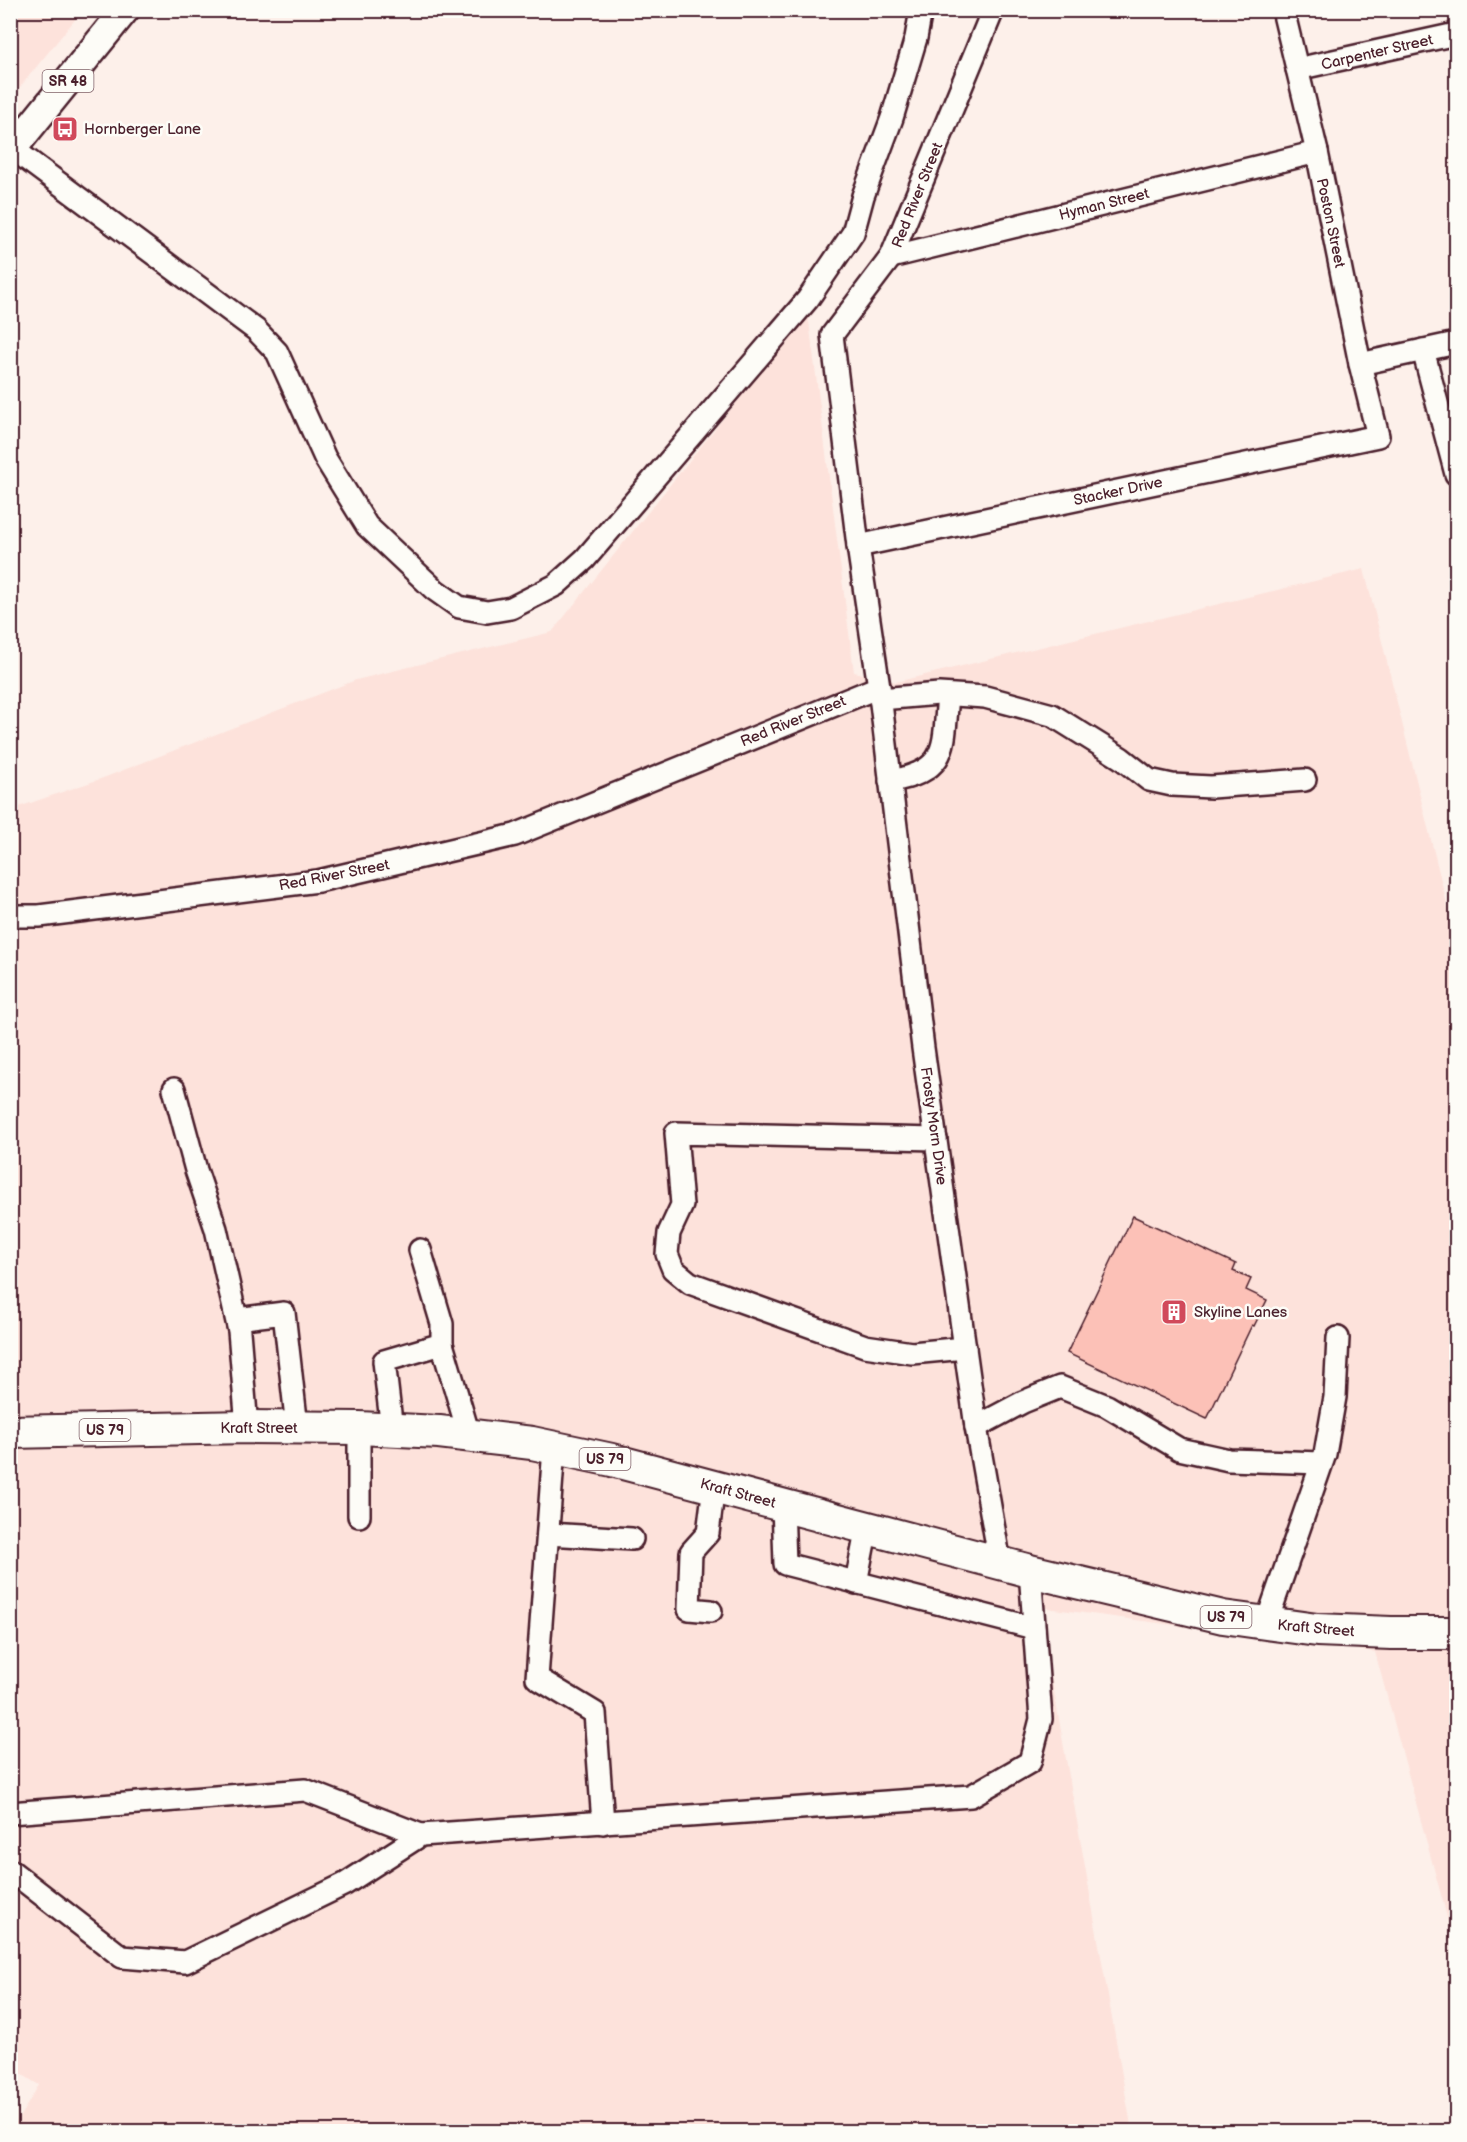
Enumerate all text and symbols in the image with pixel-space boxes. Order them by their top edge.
street label: Carpenter Street [1319,30,1435,75]
road number: SR 48 [42,70,94,92]
bus stop icon: Hornberger Lane [50,114,80,144]
place label: Hornberger Lane [84,120,201,139]
street label: Red River Street [888,139,947,251]
street label: Poston Street [1312,177,1349,270]
street label: Hyman Street [1057,184,1151,225]
street label: Stacker Drive [1072,473,1164,510]
street label: Red River Street [738,692,849,751]
street label: Red River Street [277,855,391,896]
street label: Frosty Morn Drive [916,1066,951,1186]
building icon: Skyline Lanes [1159,1297,1189,1327]
place label: Skyline Lanes [1194,1303,1288,1322]
road number: US 79 [80,1419,130,1441]
street label: Kraft Street [220,1419,298,1438]
road number: US 79 [580,1448,630,1470]
street label: Kraft Street [698,1474,778,1513]
road number: US 79 [1200,1606,1252,1628]
street label: Kraft Street [1277,1616,1356,1641]

